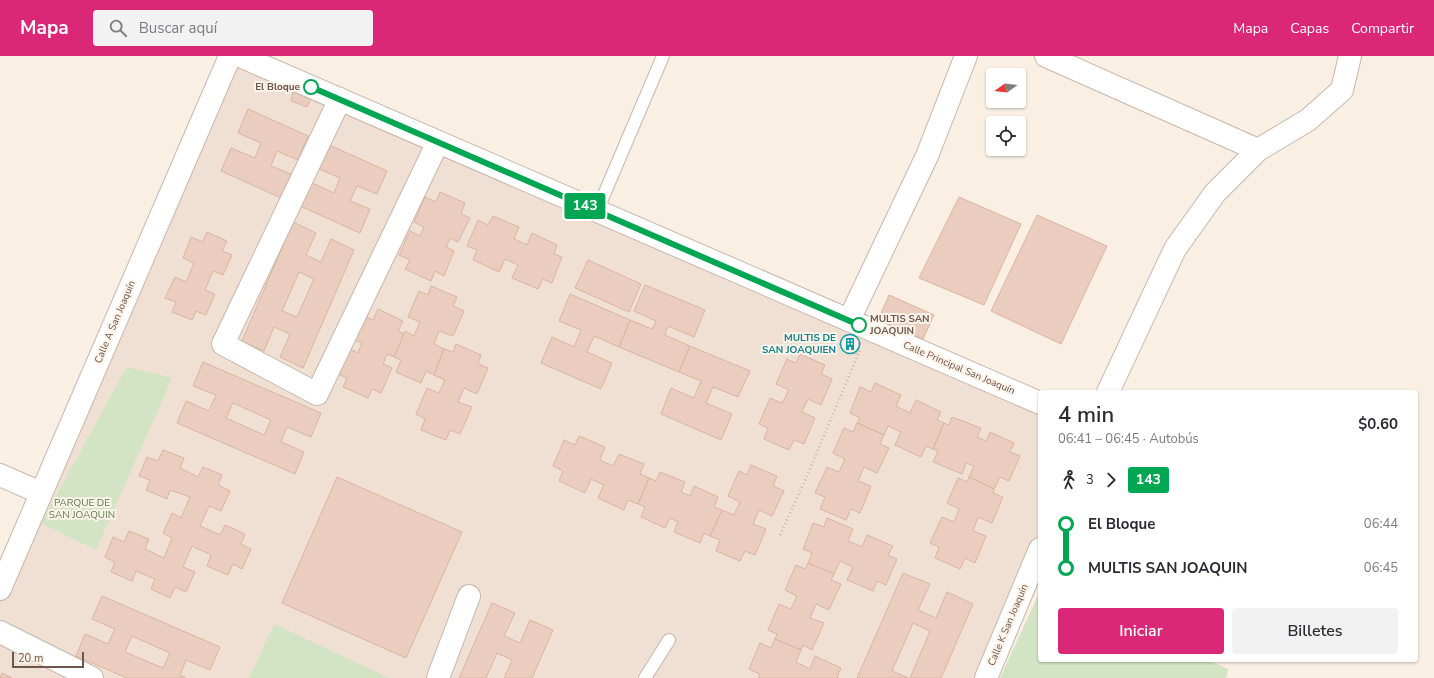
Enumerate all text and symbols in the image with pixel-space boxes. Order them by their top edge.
search box [93,10,373,46]
text: Mapa [20,15,69,41]
icon: search [107,17,129,39]
text: Buscar aquí [139,18,217,38]
text: Mapa [1233,19,1268,38]
text: Capas [1290,19,1329,38]
text: Compartir [1351,19,1414,38]
north arrow [986,68,1026,108]
map controls [986,68,1026,156]
marker: El Bloque [303,79,319,95]
place label: El Bloque [255,80,301,94]
button: locate [986,116,1026,156]
line badge: 143 [562,193,608,219]
text: 143 [572,196,598,215]
street label: Calle A San Joaquín [91,278,139,366]
place label: MULTIS SAN JOAQUIN [869,312,930,338]
marker: MULTIS SAN JOAQUIN [851,317,867,333]
place label: MULTIS DE SAN JOAQUIEN [762,331,836,357]
building icon: MULTIS DE SAN JOAQUIEN [839,333,861,355]
street label: Calle Principal San Joaquín [901,338,1017,398]
text: 4 min [1058,400,1114,430]
text: $0.60 [1358,414,1398,434]
text: 06:41 – 06:45 · Autobús [1058,430,1199,448]
icon: walk [1058,469,1080,491]
icon: forward [1100,469,1122,491]
text: 143 [1136,470,1161,489]
text: 3 [1086,471,1094,489]
park label: PARQUE DE SAN JOAQUIN [49,496,115,522]
text: El Bloque [1088,514,1155,534]
text: 06:44 [1364,515,1398,533]
text: MULTIS SAN JOAQUIN [1088,558,1248,578]
text: 06:45 [1364,559,1398,577]
street label: Calle K San Joaquín [984,582,1032,668]
button: Iniciar [1058,608,1224,654]
button: Billetes [1232,608,1398,654]
scale bar [12,650,84,669]
text: 20 m [18,651,43,666]

